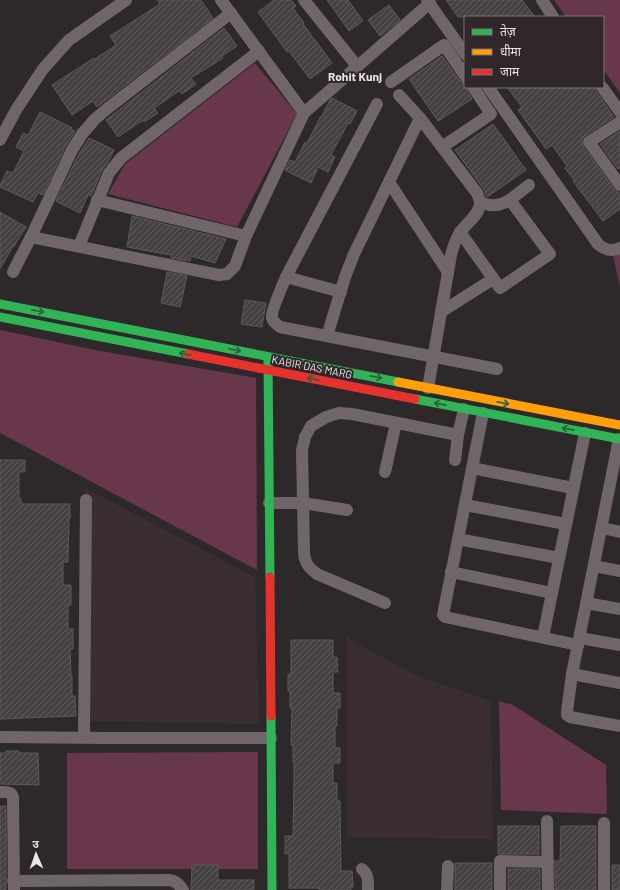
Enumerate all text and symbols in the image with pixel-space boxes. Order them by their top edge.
legend [464,16,604,88]
text: तेज़ [500,24,517,38]
text: धीमा [500,44,522,58]
text: जाम [500,64,520,78]
district label: Rohit Kunj [328,69,382,83]
one-way arrow [31,308,44,316]
one-way arrow [228,346,241,354]
one-way arrow [179,350,192,358]
street label: KABIR DAS MARG [271,352,354,381]
one-way arrow [369,374,382,382]
one-way arrow [307,375,320,383]
one-way arrow [497,399,510,407]
one-way arrow [434,400,447,408]
one-way arrow [562,425,575,433]
north arrow [16,834,56,874]
text: उ [32,837,40,850]

